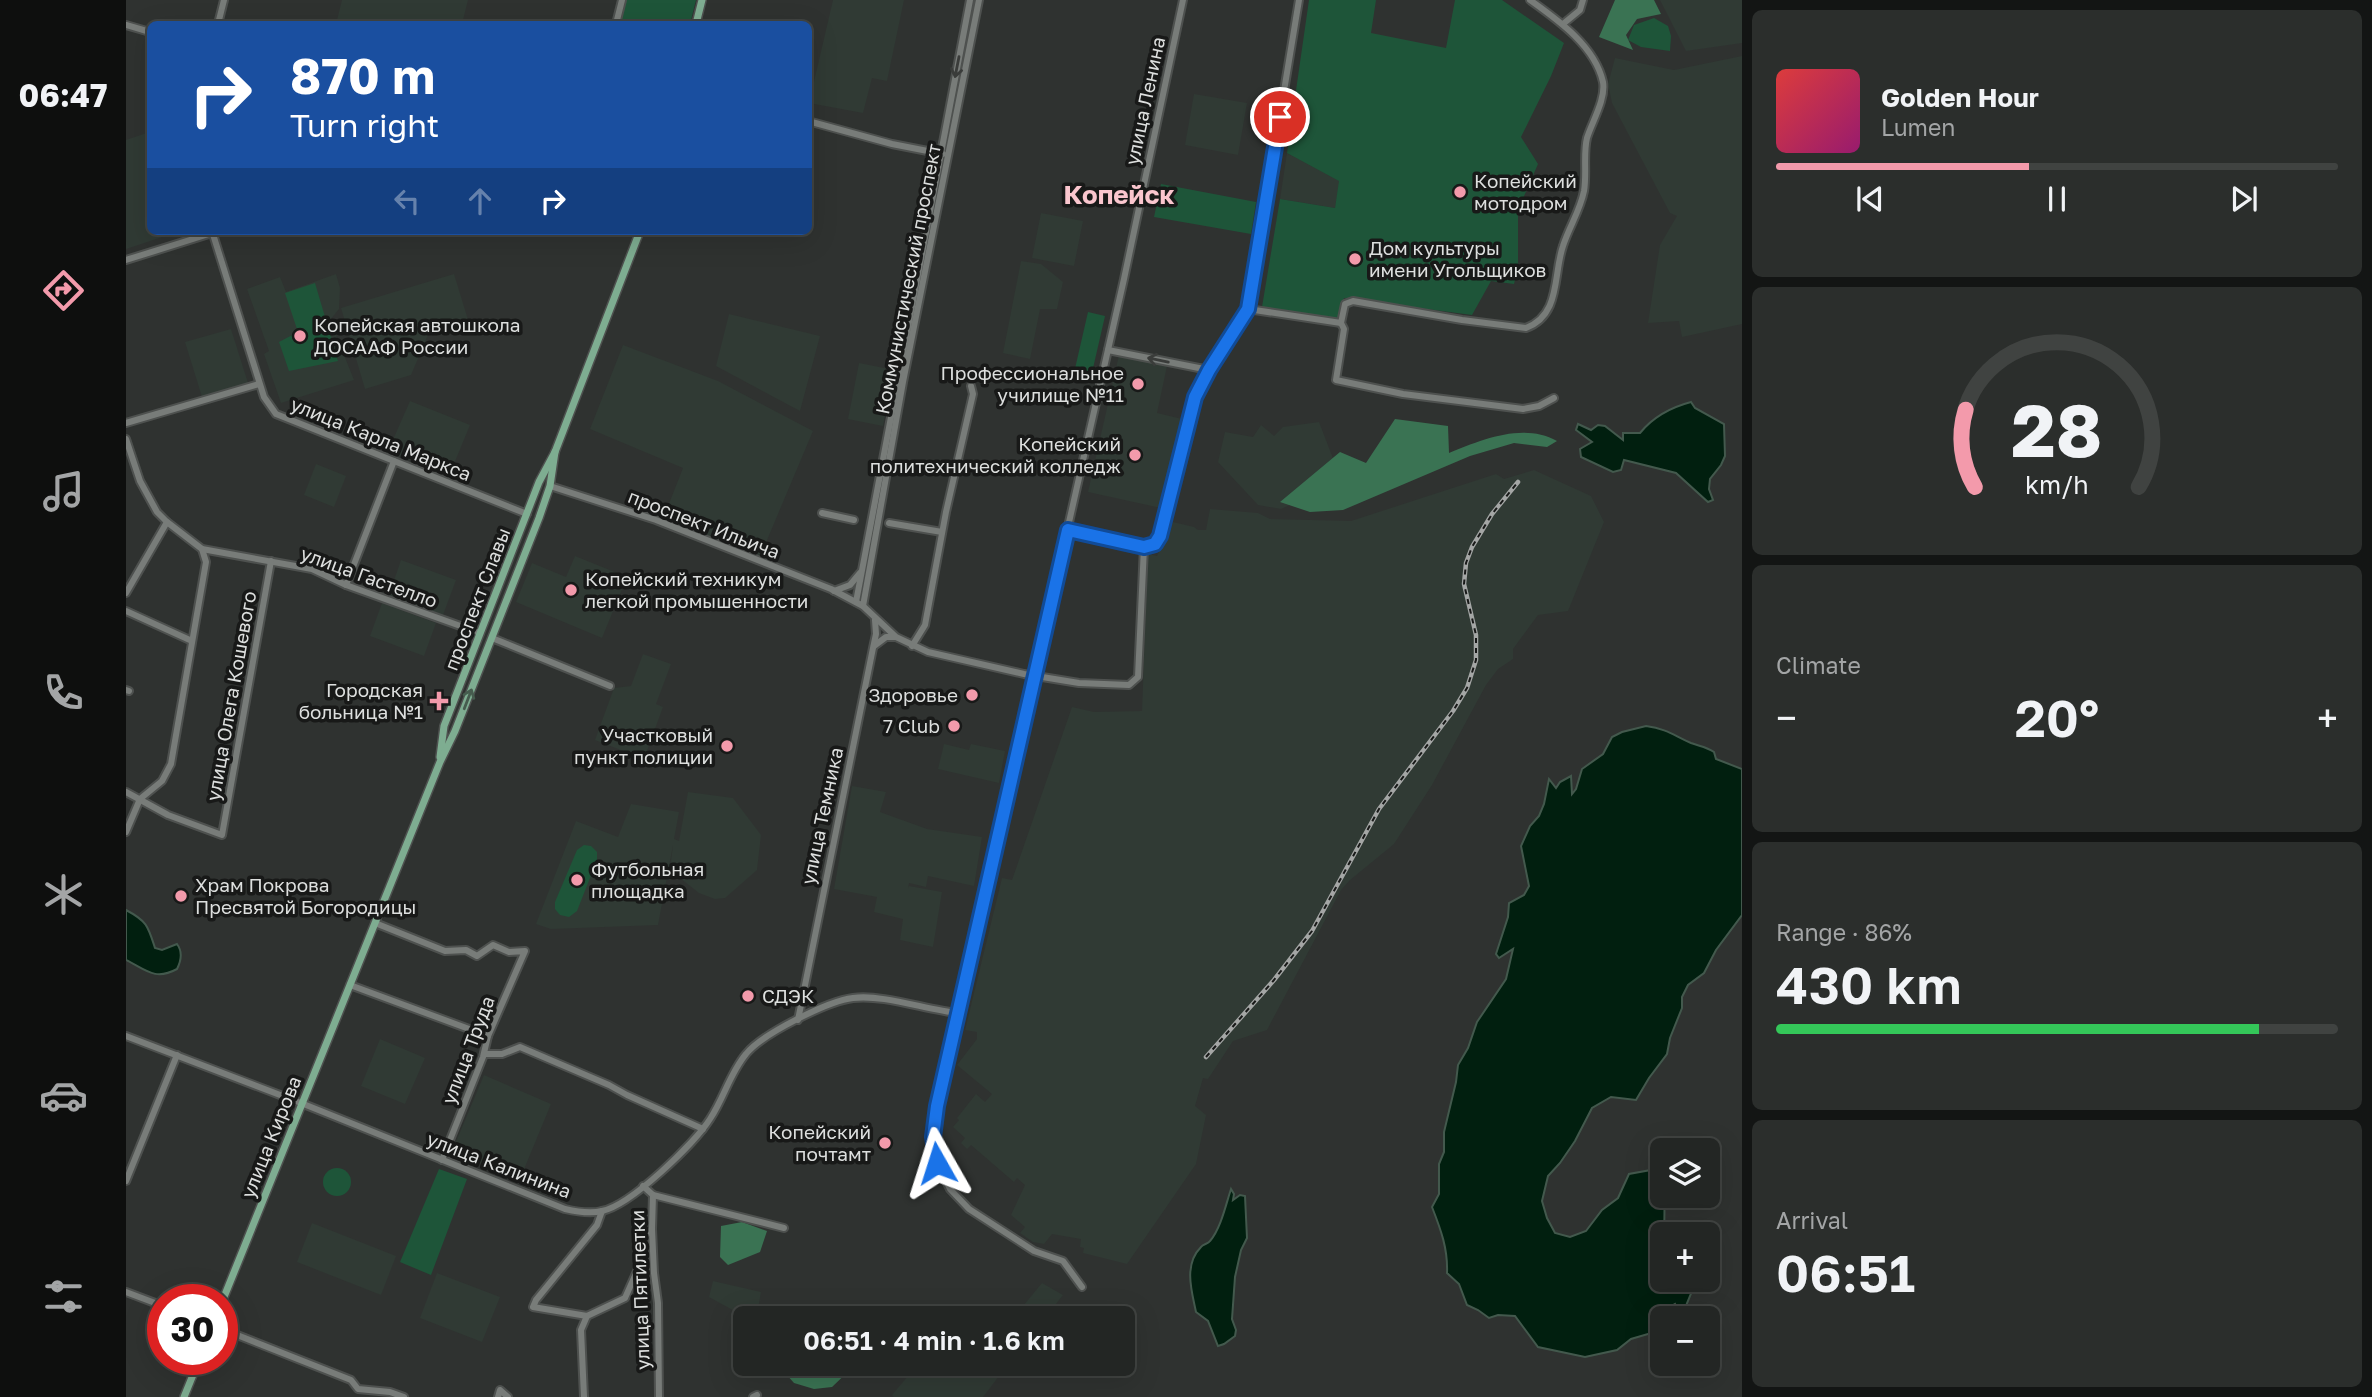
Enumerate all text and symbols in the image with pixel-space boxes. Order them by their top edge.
street label: улица Ленина [1120,35,1169,167]
text: 870 m [290,46,435,105]
icon: right [175,49,266,140]
one-way arrow [950,55,964,78]
text: 06:47 [19,76,107,114]
text: Golden Hour [1881,82,2039,113]
pin [1250,87,1310,147]
icon: arrive [1261,98,1299,136]
text: Turn right [290,106,439,144]
text: Lumen [1881,113,1955,141]
street label: Коммунистический проспект [870,142,945,416]
place label: Копейский мотодром [1474,169,1577,214]
district label: Копейск [1063,179,1175,210]
icon: previous [1851,180,1889,218]
icon: pause [2038,180,2076,218]
icon: next [2225,180,2263,218]
icon: left [388,182,426,220]
icon: ahead [461,182,499,220]
icon: right [534,182,572,220]
marker: Копейский мотодром [1452,184,1468,200]
place label: Дом культуры имени Угольщиков [1369,236,1546,281]
marker: Дом культуры имени Угольщиков [1347,251,1363,267]
icon: directions [39,266,88,315]
place label: Копейская автошкола ДОСААФ России [314,313,521,358]
marker: Копейская автошкола ДОСААФ России [292,328,308,344]
one-way arrow [1147,352,1170,366]
place label: Профессиональное училище №11 [940,361,1124,406]
marker: Профессиональное училище №11 [1130,376,1146,392]
text: 28 [2012,387,2103,474]
street label: улица Карла Маркса [288,392,475,485]
place label: Копейский политехнический колледж [870,432,1121,477]
marker: Копейский политехнический колледж [1127,447,1143,463]
icon: music [39,467,88,516]
text: km/h [2025,469,2089,500]
street label: проспект Ильича [625,484,783,563]
street label: проспект Славы [439,524,514,673]
street label: улица Гастелло [298,541,441,612]
place label: Копейский техникум легкой промышенности [585,567,808,612]
marker: Копейский техникум легкой промышенности [563,582,579,598]
street label: улица Олега Кошевого [201,589,260,803]
text: Climate [1776,651,1861,679]
icon: phone [39,668,88,717]
place label: Городская больница №1 [299,678,423,723]
place label: Здоровье [868,683,958,706]
text: 20° [2015,686,2099,748]
marker: Здоровье [964,687,980,703]
one-way arrow [462,689,475,711]
marker: Городская больница №1 [429,691,449,711]
text: − [1776,695,1797,740]
text: + [2317,695,2338,740]
place label: 7 Club [883,714,940,737]
marker: 7 Club [946,718,962,734]
place label: Участковый пункт полиции [574,723,713,768]
marker: Участковый пункт полиции [719,738,735,754]
street label: улица Темника [796,745,847,887]
place label: Футбольная площадка [591,857,704,902]
icon: climate [39,870,88,919]
marker: Футбольная площадка [569,872,585,888]
place label: Храм Покрова Пресвятой Богородицы [195,873,416,918]
marker: Храм Покрова Пресвятой Богородицы [173,888,189,904]
text: Range · 86% [1776,918,1912,946]
text: 430 km [1776,953,1962,1015]
place label: СДЭК [762,984,814,1007]
marker: СДЭК [740,988,756,1004]
street label: улица Труда [436,992,499,1107]
icon: car [39,1071,88,1120]
street label: улица Кирова [236,1072,306,1201]
place label: Копейский почтамт [768,1120,871,1165]
street label: улица Калинина [424,1126,574,1203]
position arrow [900,1126,974,1200]
marker: Копейский почтамт [877,1135,893,1151]
map controls [1650,1138,1720,1376]
button: layers [1650,1138,1720,1208]
text: Arrival [1776,1206,1848,1234]
street label: улица Пятилетки [625,1210,654,1370]
button: + [1650,1222,1720,1292]
text: 06:51 [1776,1241,1915,1303]
icon: filters [39,1272,88,1321]
speed limit sign: 30 [147,1284,238,1375]
button: − [1650,1306,1720,1376]
text: 06:51 · 4 min · 1.6 km [803,1325,1065,1356]

